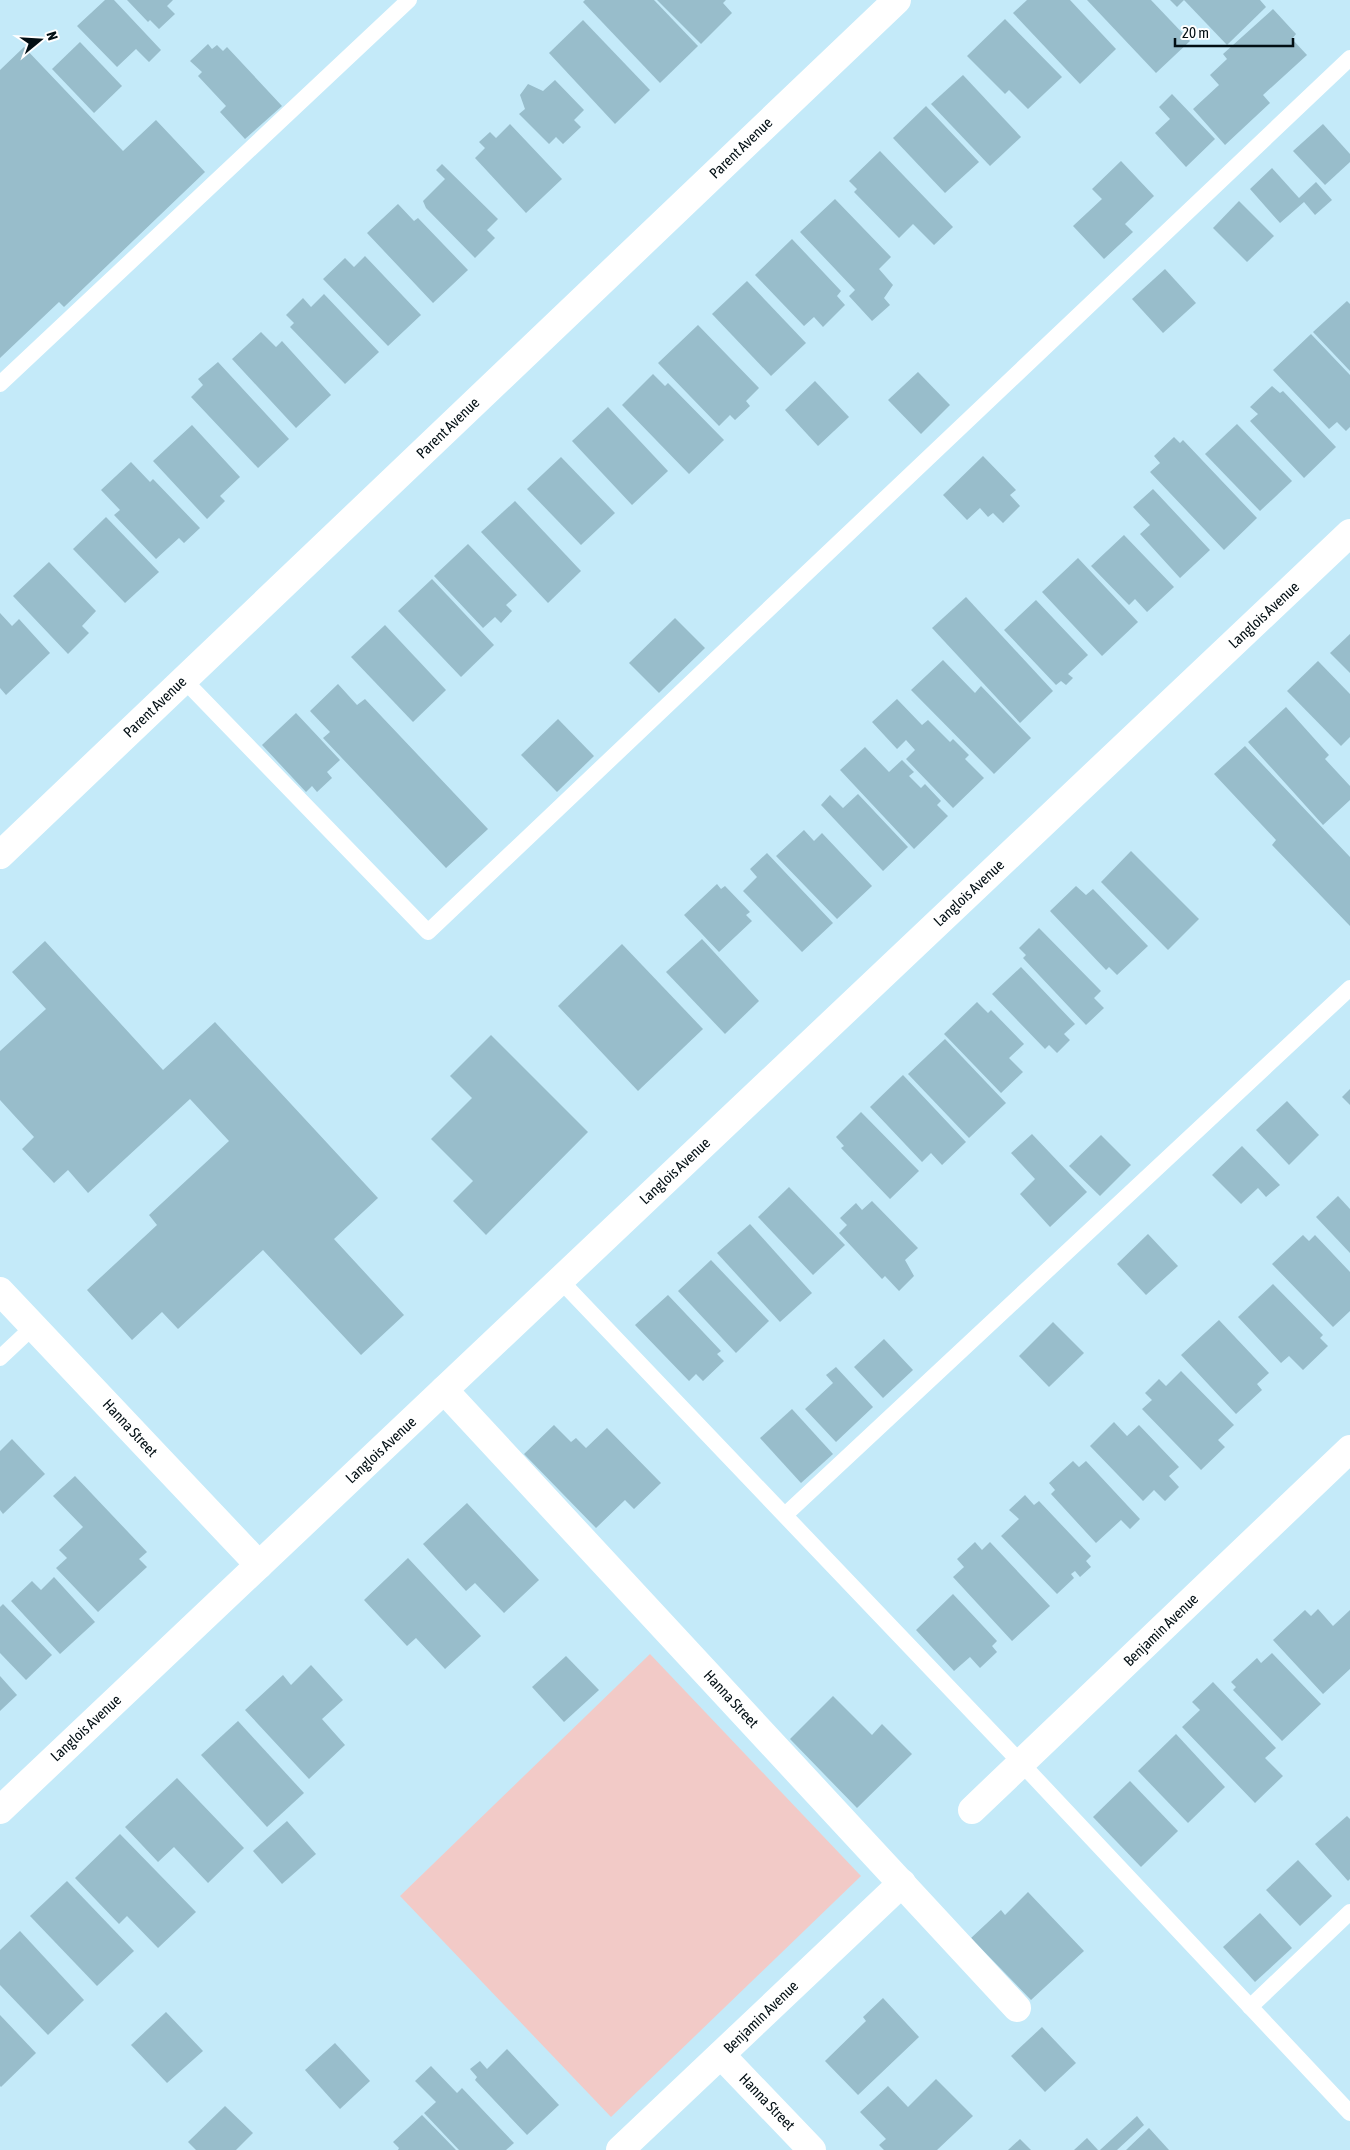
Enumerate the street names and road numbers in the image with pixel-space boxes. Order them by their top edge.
street label: Parent Avenue [706,113,776,182]
street label: Parent Avenue [413,393,483,462]
street label: Langlois Avenue [1225,578,1302,651]
street label: Parent Avenue [120,672,190,741]
street label: Langlois Avenue [930,856,1007,929]
street label: Langlois Avenue [636,1134,713,1207]
street label: Hanna Street [100,1395,161,1460]
street label: Langlois Avenue [342,1413,419,1486]
street label: Benjamin Avenue [1120,1590,1201,1669]
street label: Hanna Street [701,1666,762,1731]
street label: Langlois Avenue [47,1691,124,1764]
street label: Benjamin Avenue [720,1977,801,2056]
street label: Hanna Street [736,2070,799,2134]

